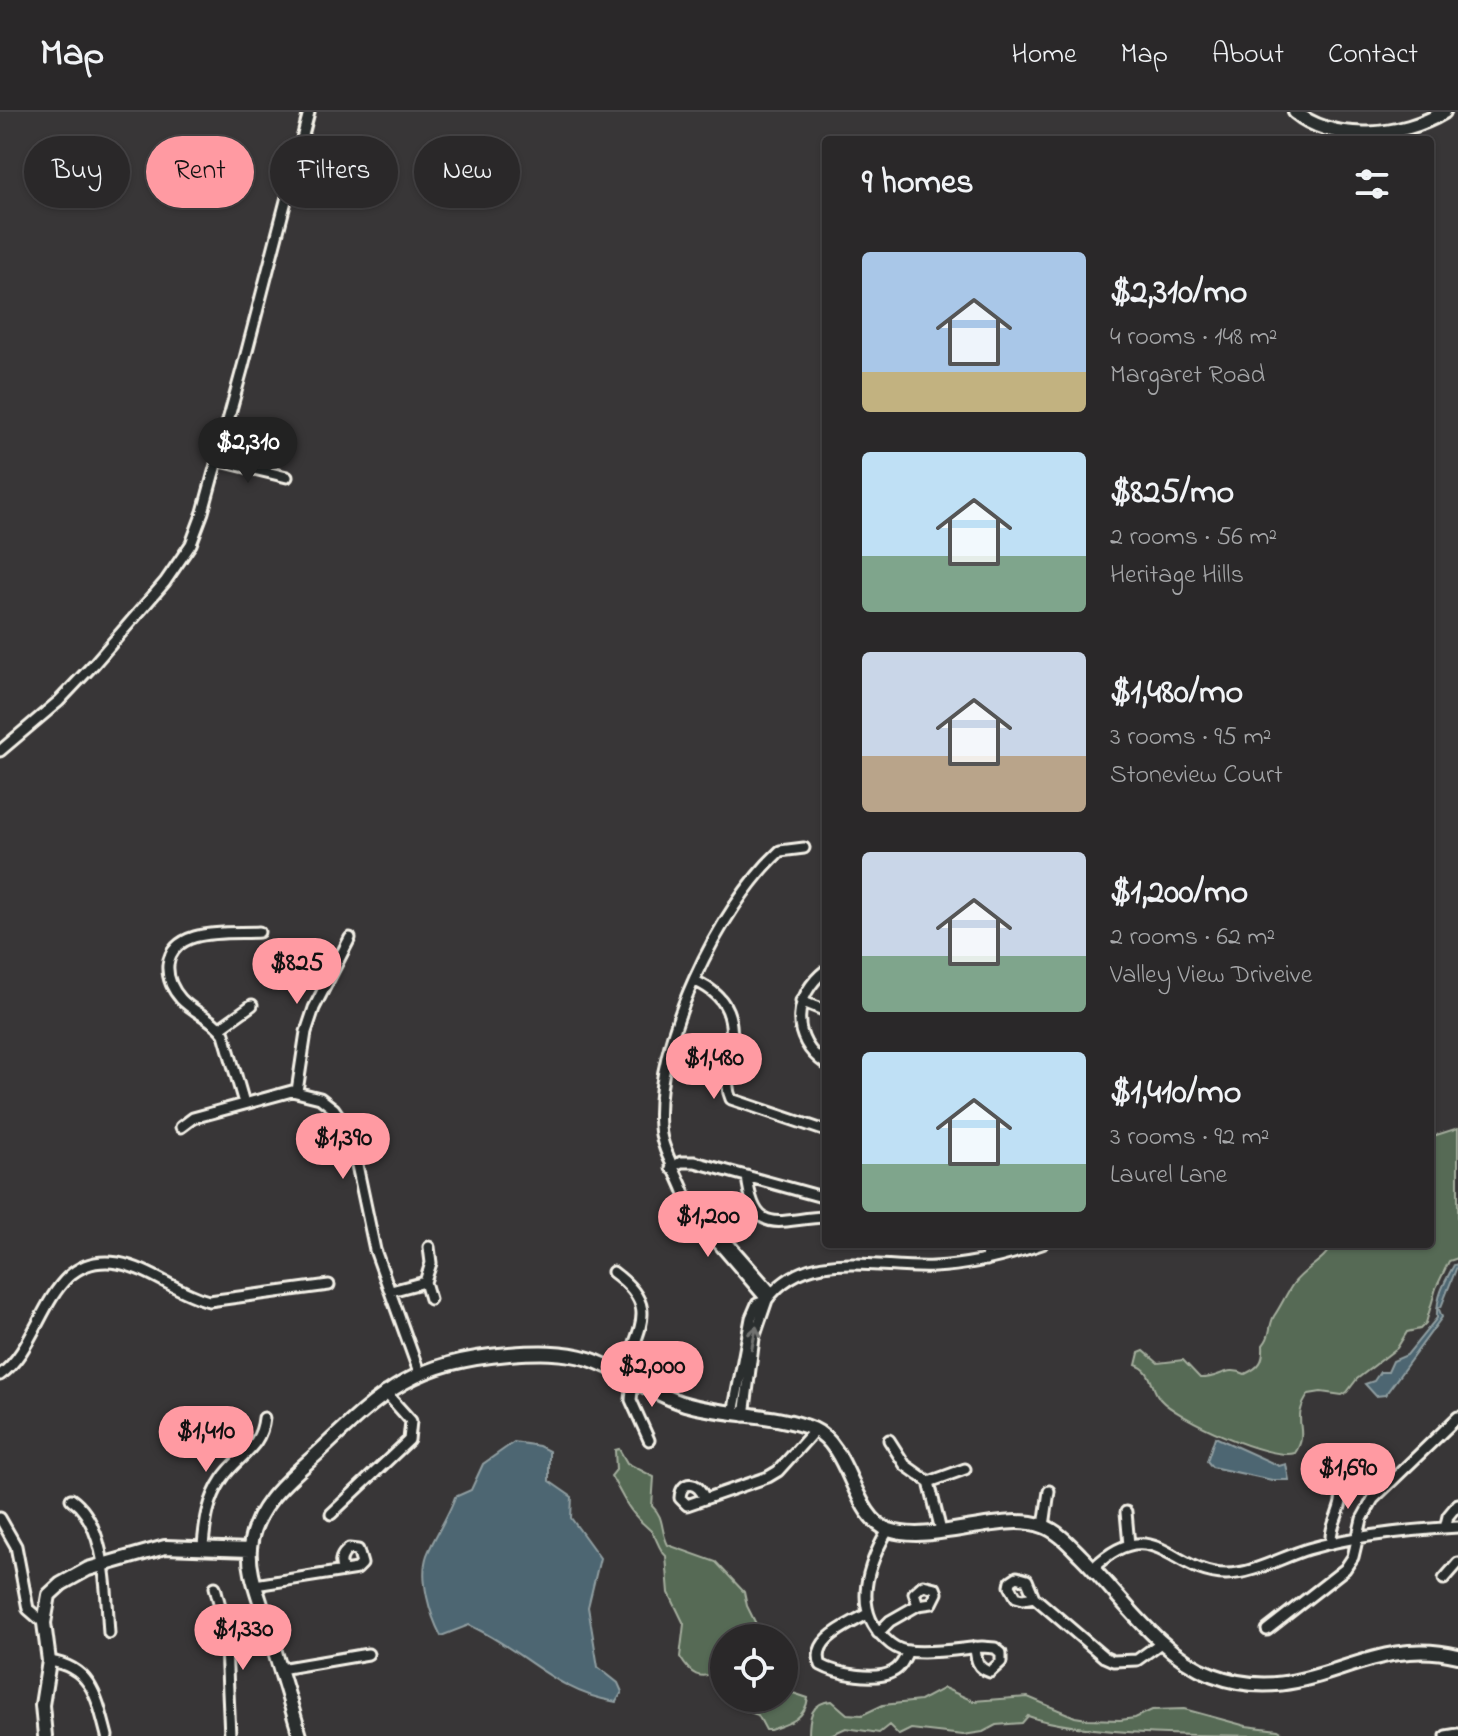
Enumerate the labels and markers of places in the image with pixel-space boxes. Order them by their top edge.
pin: $2,310 [183,417,313,485]
pin: $825 [250,938,344,1006]
pin: $1,480 [649,1033,779,1101]
pin: $1,390 [278,1113,408,1181]
pin: $1,200 [643,1191,773,1259]
pin: $2,000 [587,1341,717,1409]
pin: $1,410 [141,1406,271,1474]
pin: $1,690 [1283,1443,1413,1511]
pin: $1,330 [178,1604,308,1672]

